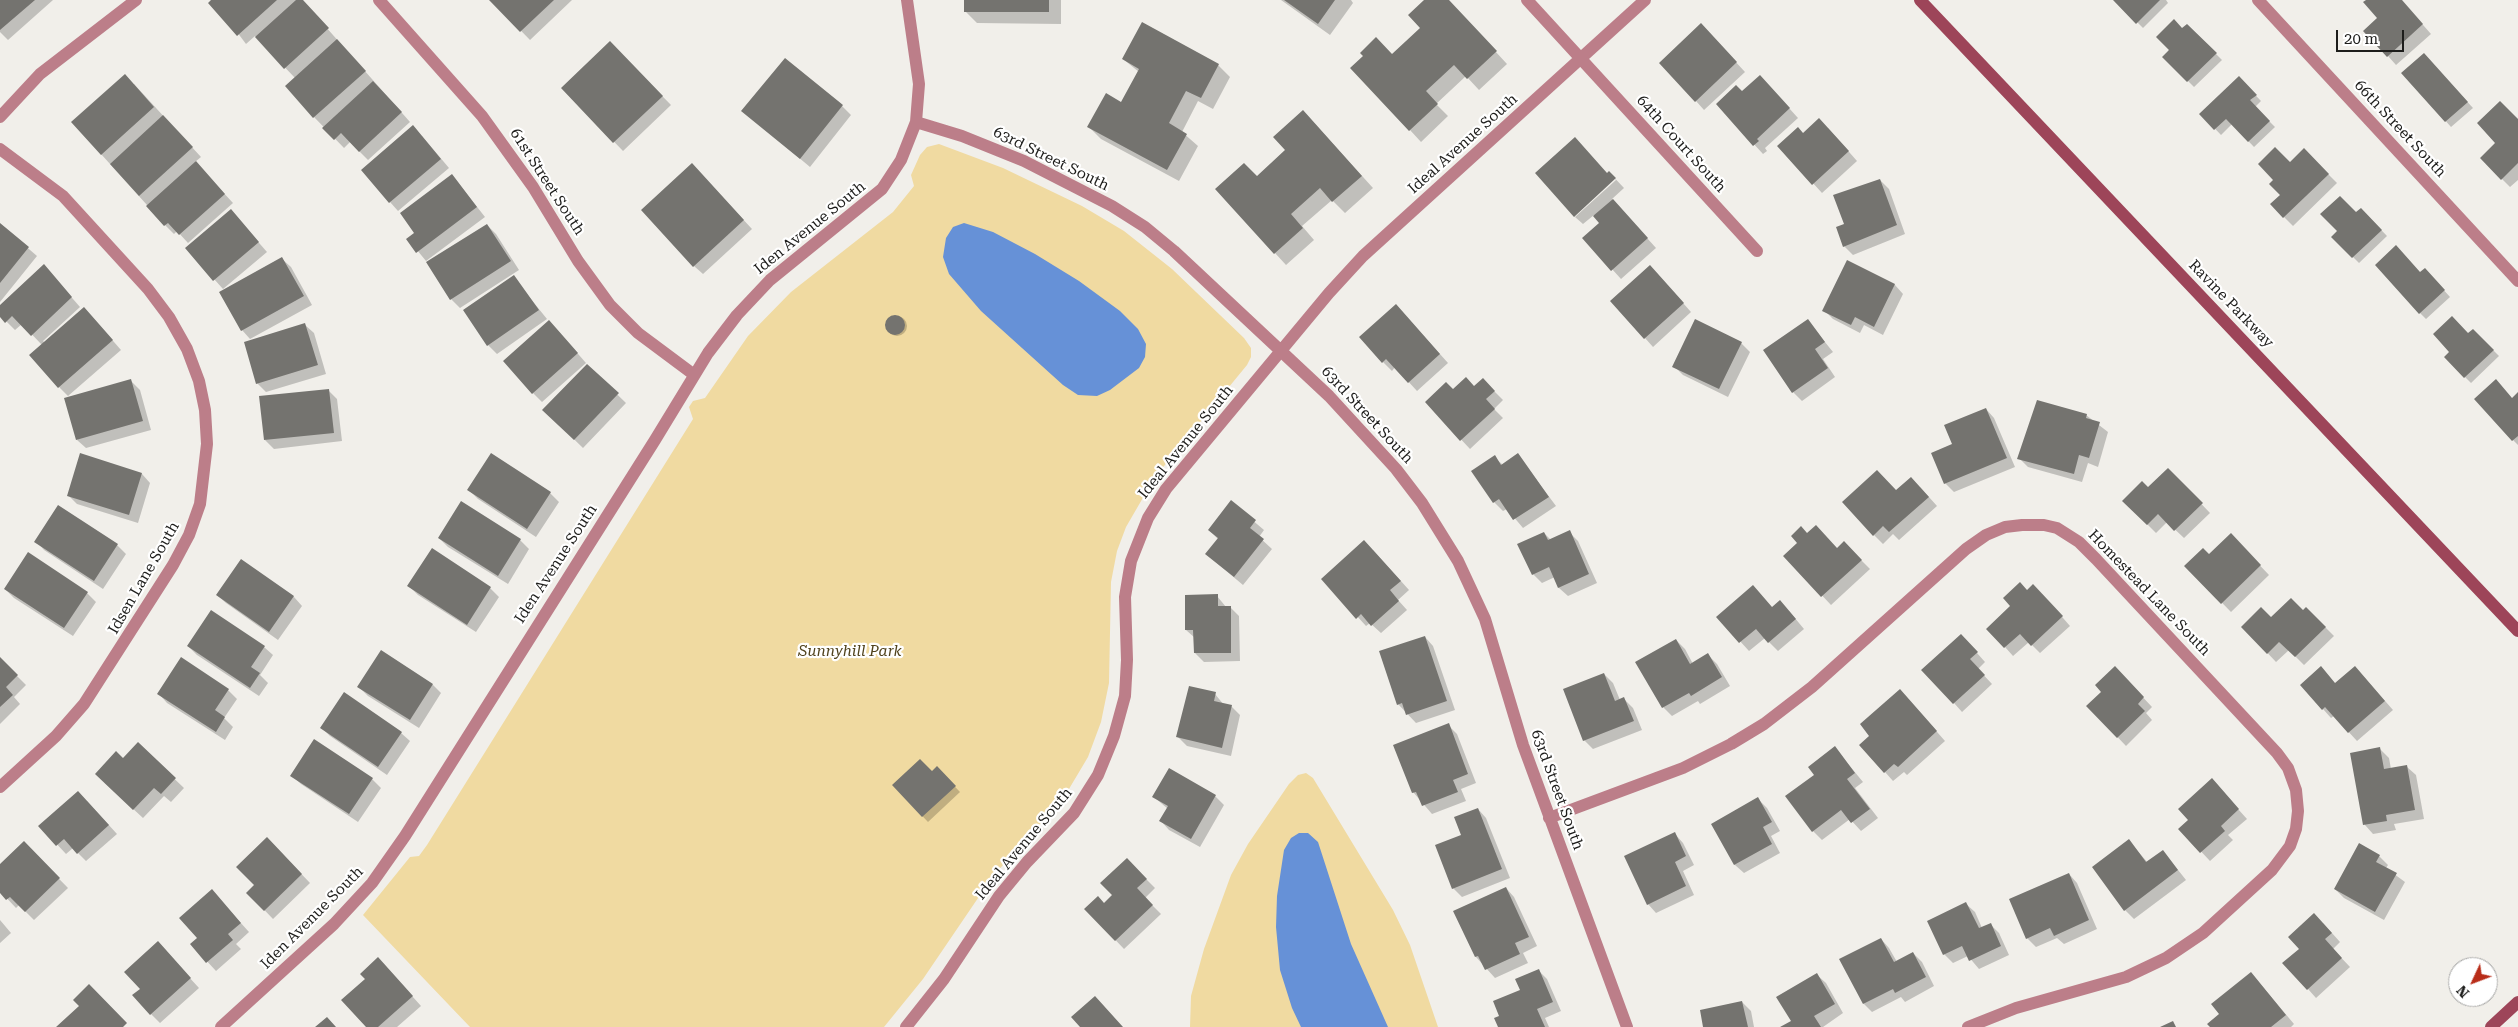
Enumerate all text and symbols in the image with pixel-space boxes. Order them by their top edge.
scale bar [2338,20,2406,52]
text: 20 m [2344,30,2378,48]
street label: 66th Street South [2350,77,2450,181]
street label: Ideal Avenue South [1405,90,1521,198]
street label: 64th Court South [1633,92,1729,196]
street label: 63rd Street South [990,123,1112,195]
street label: 61st Street South [506,125,588,239]
street label: Iden Avenue South [751,178,869,278]
street label: Ravine Parkway [2185,256,2277,352]
street label: 63rd Street South [1317,363,1417,467]
street label: Ideal Avenue South [1135,382,1237,502]
street label: Iden Avenue South [511,501,601,627]
street label: Idsen Lane South [105,519,183,637]
street label: Homestead Lane South [2084,526,2214,660]
park label: Sunnyhill Park [798,643,902,661]
street label: 63rd Street South [1527,728,1587,852]
street label: Ideal Avenue South [972,784,1076,904]
street label: Iden Avenue South [257,863,367,973]
north arrow [2448,957,2498,1007]
text: N [2453,982,2472,1001]

